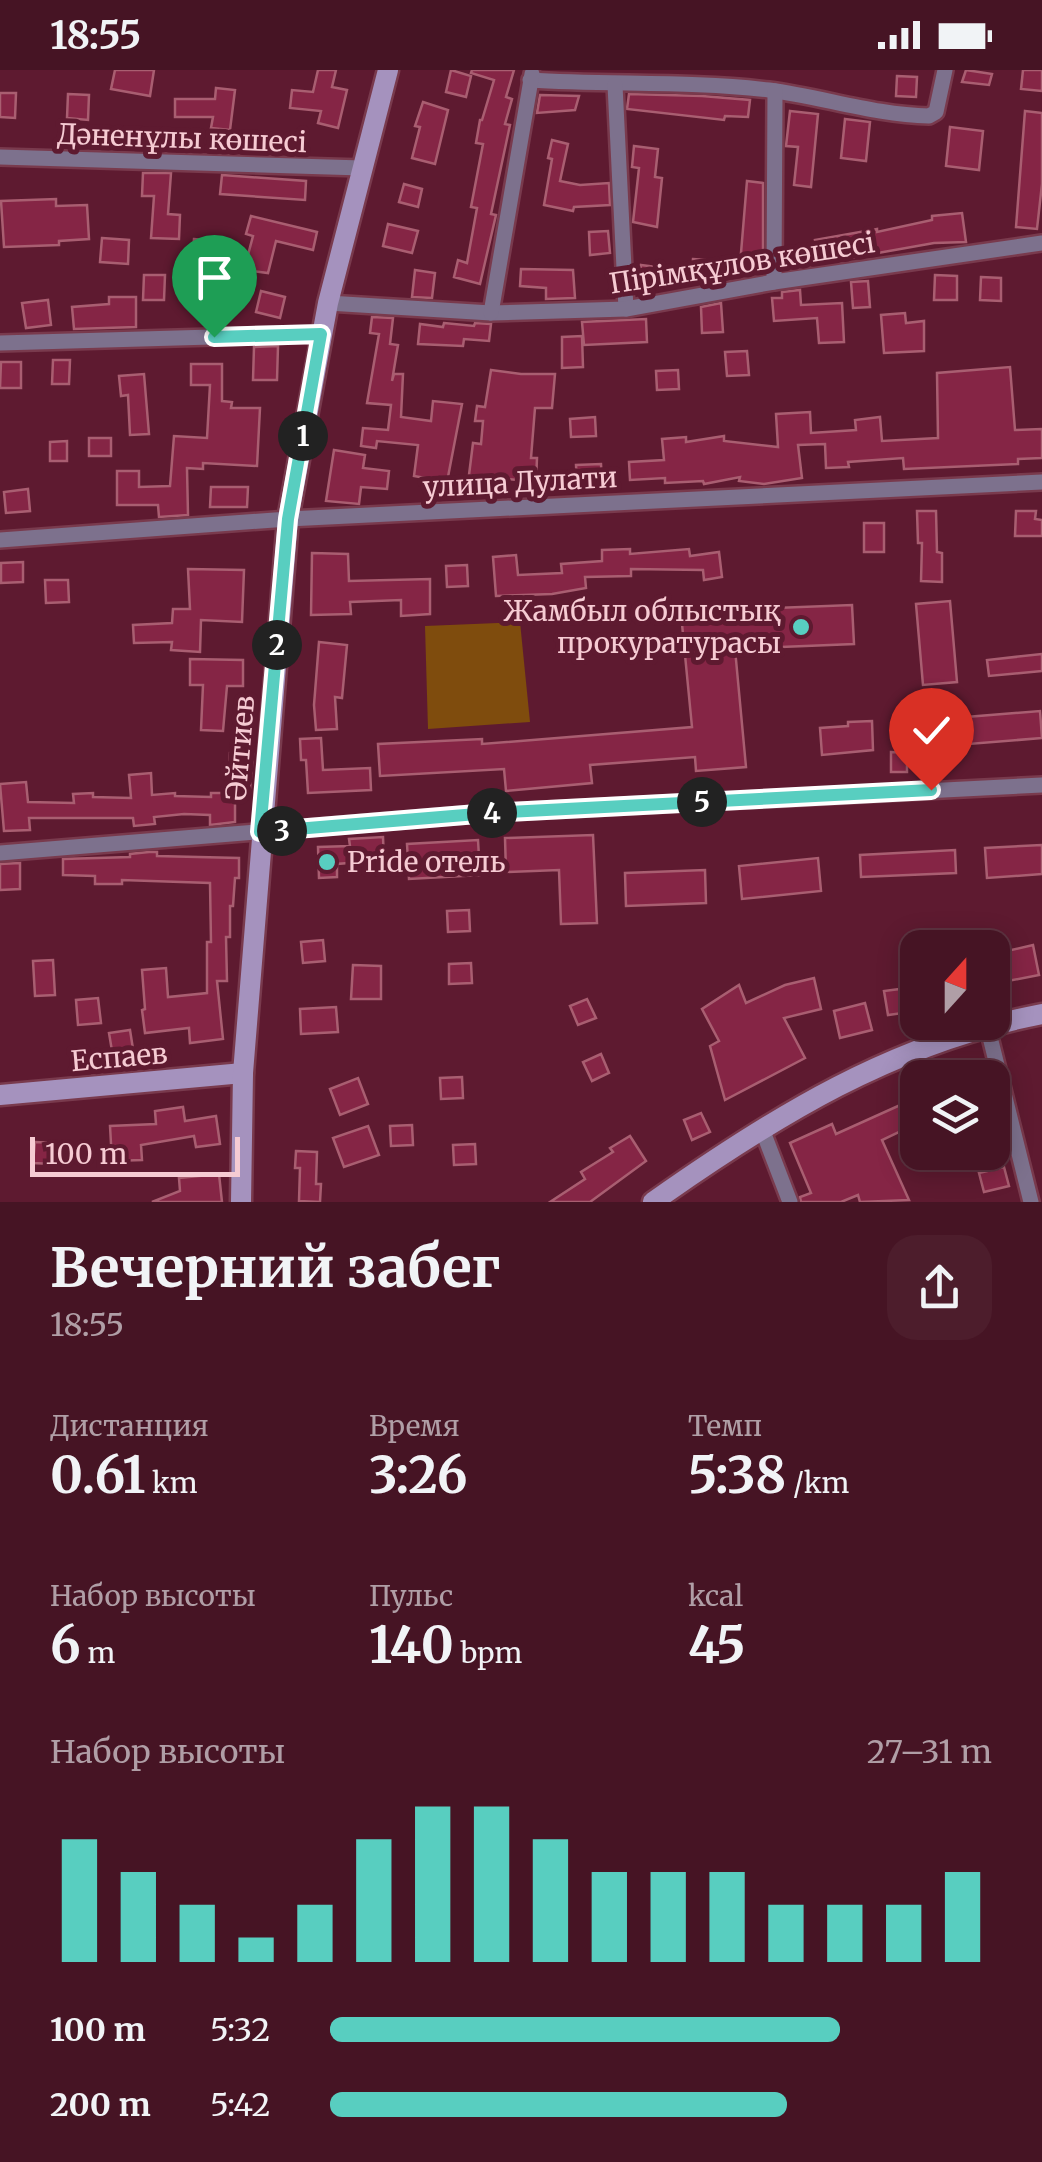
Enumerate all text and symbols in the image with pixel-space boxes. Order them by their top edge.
text: 18:55 [50,12,141,59]
street label: Дәненұлы көшесі [57,116,307,160]
street label: Пірімқұлов көшесі [607,224,877,302]
pin [172,235,257,338]
icon: arrive [187,250,242,305]
pin: 1 [278,411,328,461]
text: 1 [297,418,309,454]
street label: улица Дулати [422,459,618,505]
place label: Жамбыл облыстық прокуратурасы [503,593,781,661]
marker: Жамбыл облыстық прокуратурасы [790,616,812,638]
pin: 2 [252,620,302,670]
text: 2 [269,627,285,663]
pin [889,688,974,791]
street label: Әйтиев [217,694,263,802]
icon: check [904,703,959,758]
pin: 5 [677,777,727,827]
text: 5 [694,784,710,820]
pin: 4 [467,788,517,838]
text: 4 [483,795,501,831]
pin: 3 [257,806,307,856]
text: 3 [274,813,290,849]
place label: Pride отель [347,844,505,880]
marker: Pride отель [316,851,338,873]
north arrow [900,930,1010,1040]
map controls [900,930,1010,1170]
street label: Еспаев [69,1035,169,1079]
button: layers [900,1060,1010,1170]
scale bar [30,1132,240,1176]
text: 100 m [45,1136,127,1172]
text: Вечерний забег [50,1233,500,1302]
button: share [887,1235,992,1340]
text: 18:55 [50,1305,124,1345]
text: Дистанция [50,1408,209,1444]
text: Время [369,1408,460,1444]
text: Темп [688,1408,762,1444]
text: 0.61 [50,1444,145,1507]
text: 3:26 [369,1444,468,1507]
text: 5:38 [688,1444,786,1507]
text: km [145,1465,198,1501]
text: /km [786,1465,849,1501]
text: Набор высоты [50,1578,256,1614]
text: Пульс [369,1578,453,1614]
text: kcal [688,1578,743,1614]
text: 6 [50,1614,81,1677]
text: 140 [369,1614,454,1677]
text: 45 [688,1614,745,1677]
text: m [81,1635,115,1671]
text: bpm [454,1635,522,1671]
text: Набор высоты [50,1732,285,1772]
text: 27–31 m [867,1732,992,1772]
text: 100 m [50,2010,146,2050]
text: 5:32 [210,2010,270,2050]
text: 200 m [50,2085,151,2125]
text: 5:42 [210,2085,270,2125]

